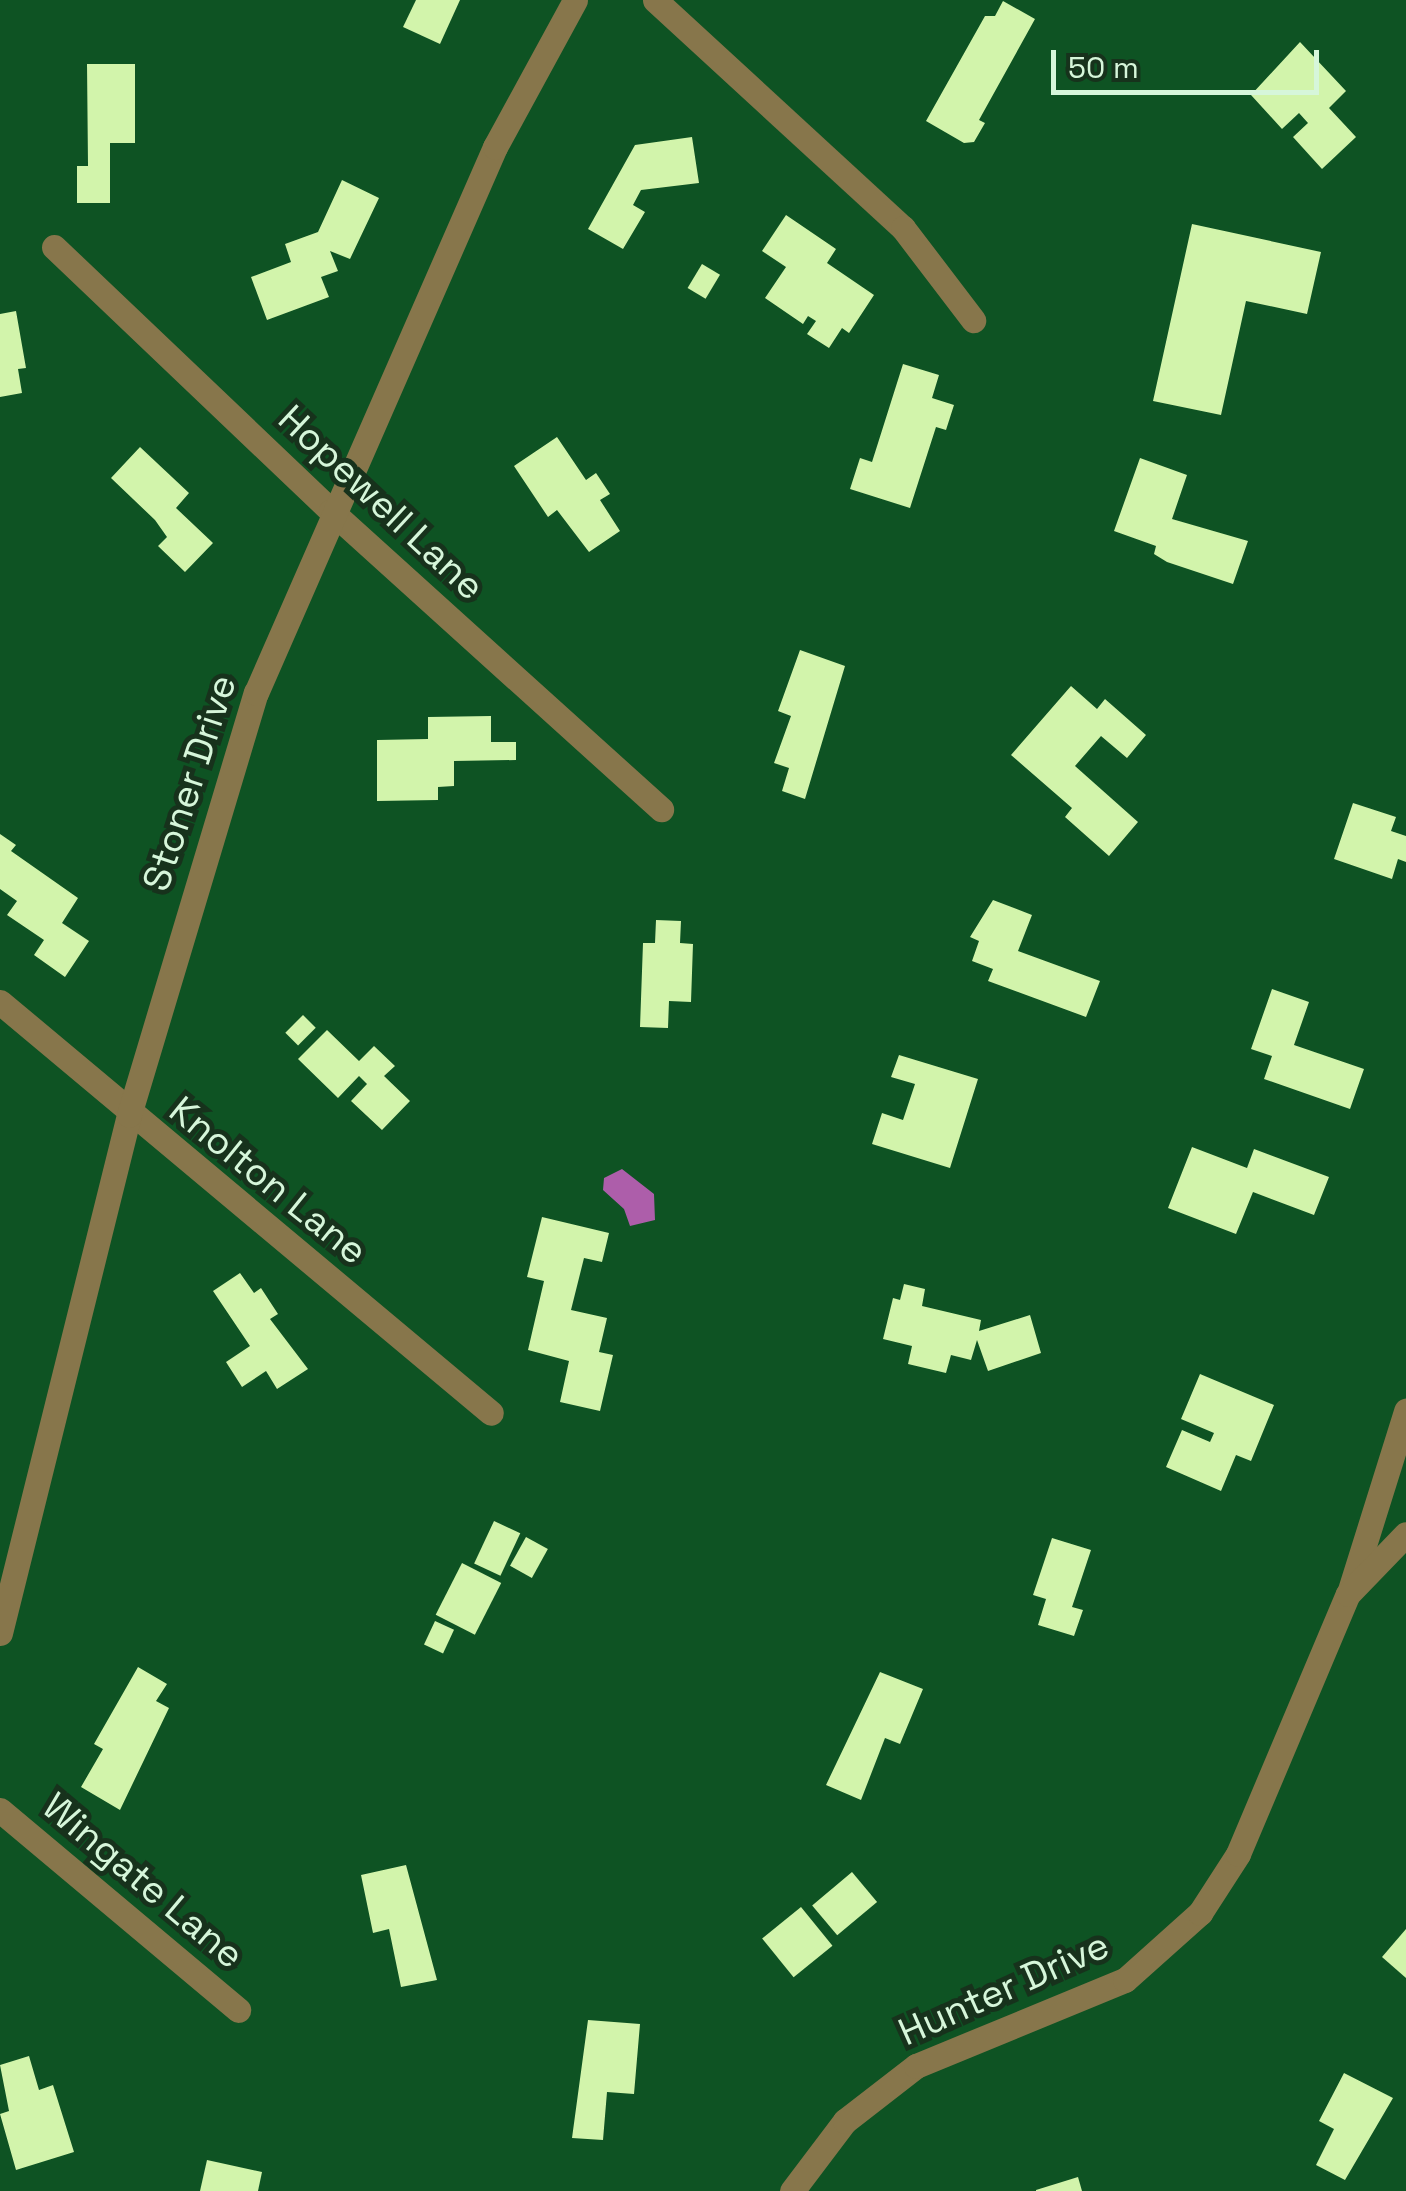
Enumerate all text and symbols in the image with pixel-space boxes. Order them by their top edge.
scale bar [1056,30,1324,92]
text: 50 m [1068,48,1139,87]
street label: Hopewell Lane [269,396,493,610]
street label: Stoner Drive [134,669,246,897]
street label: Knolton Lane [160,1087,376,1275]
street label: Wingate Lane [33,1784,253,1978]
street label: Hunter Drive [892,1922,1116,2056]

